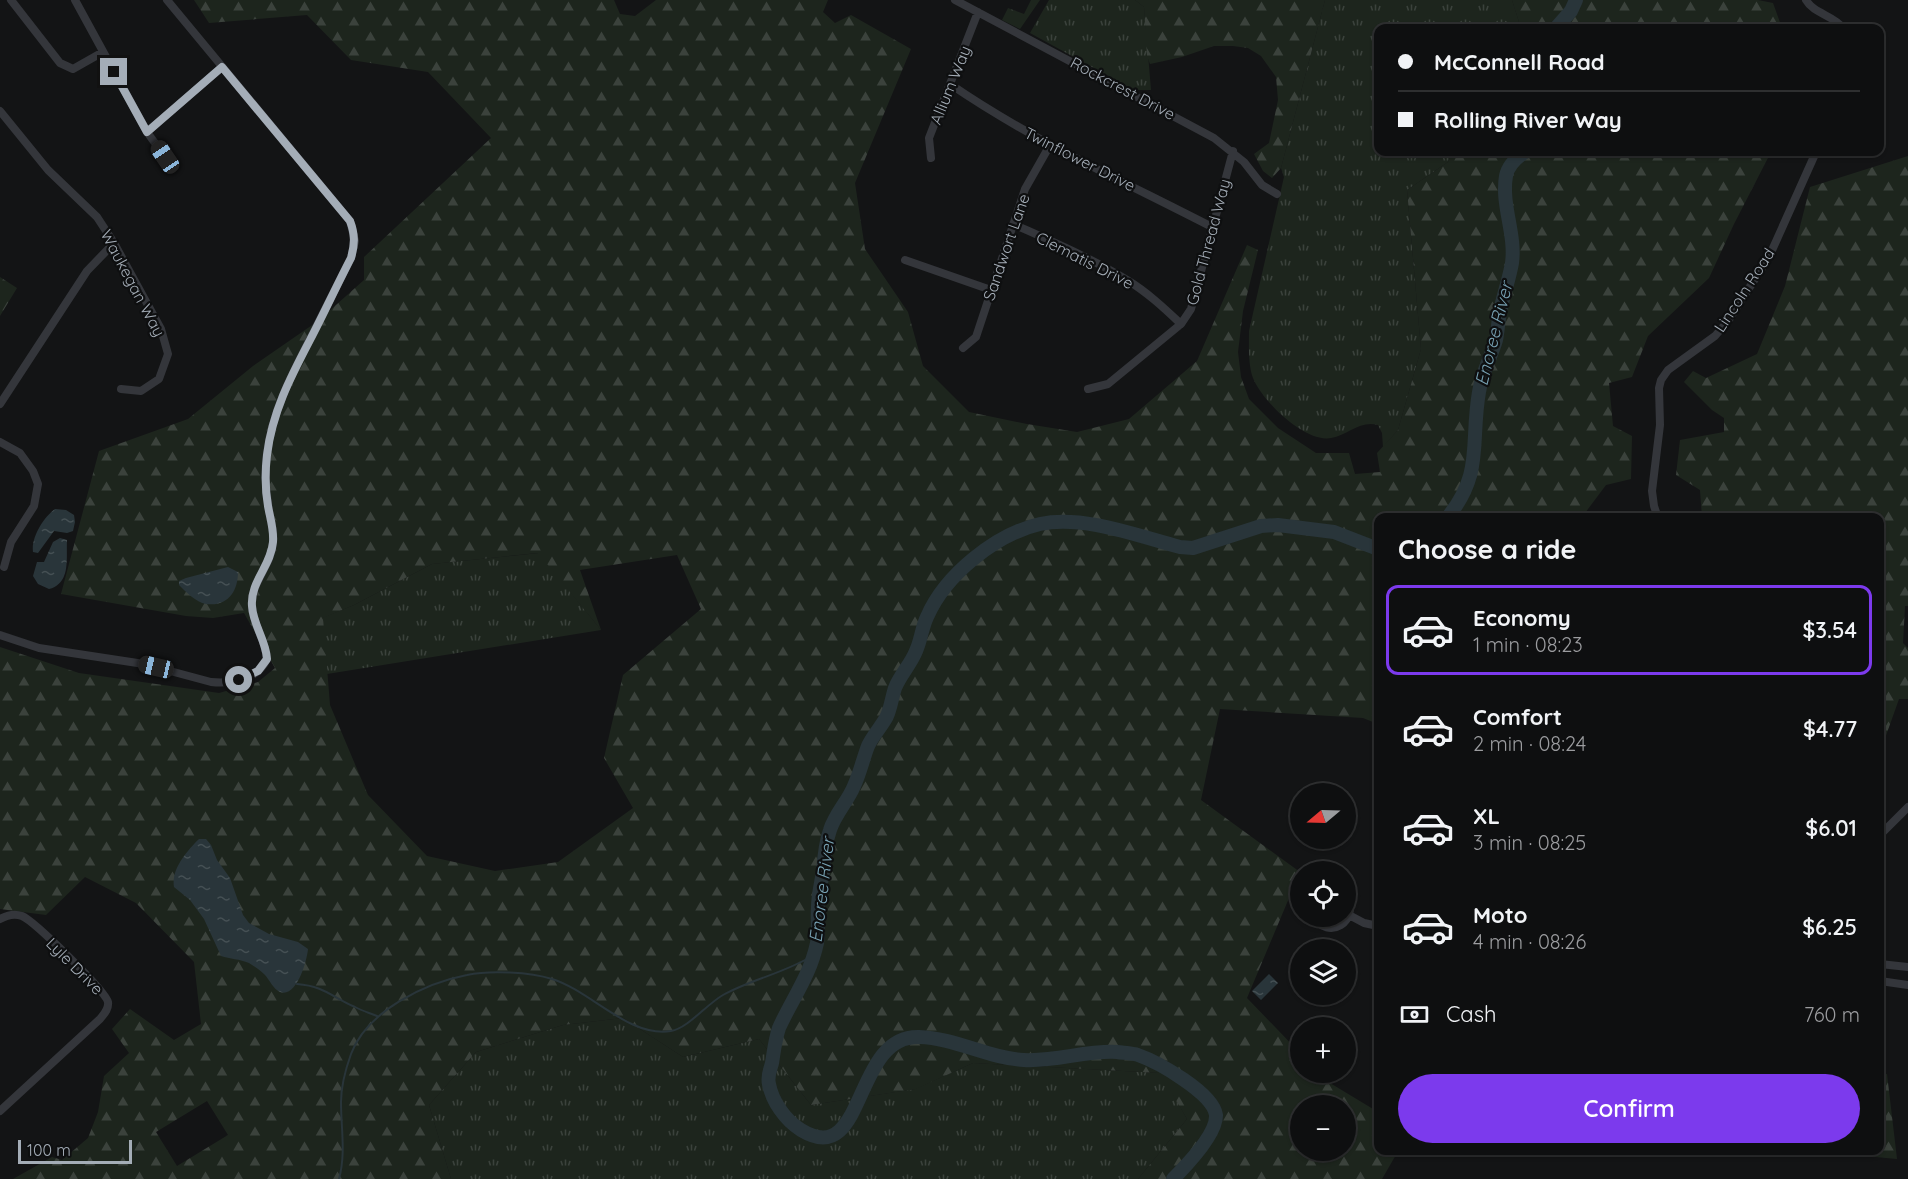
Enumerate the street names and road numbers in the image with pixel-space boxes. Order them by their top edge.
street label: Allium Way [925,43,975,127]
street label: Rockcrest Drive [1067,52,1179,124]
street label: Twinflower Drive [1021,122,1139,196]
street label: Gold Thread Way [1182,177,1234,307]
street label: Sandwort Lane [978,191,1034,303]
street label: Waukegan Way [96,226,170,340]
street label: Clematis Drive [1033,227,1137,293]
street label: Lincoln Road [1709,244,1779,336]
street label: Lyle Drive [42,933,108,999]

